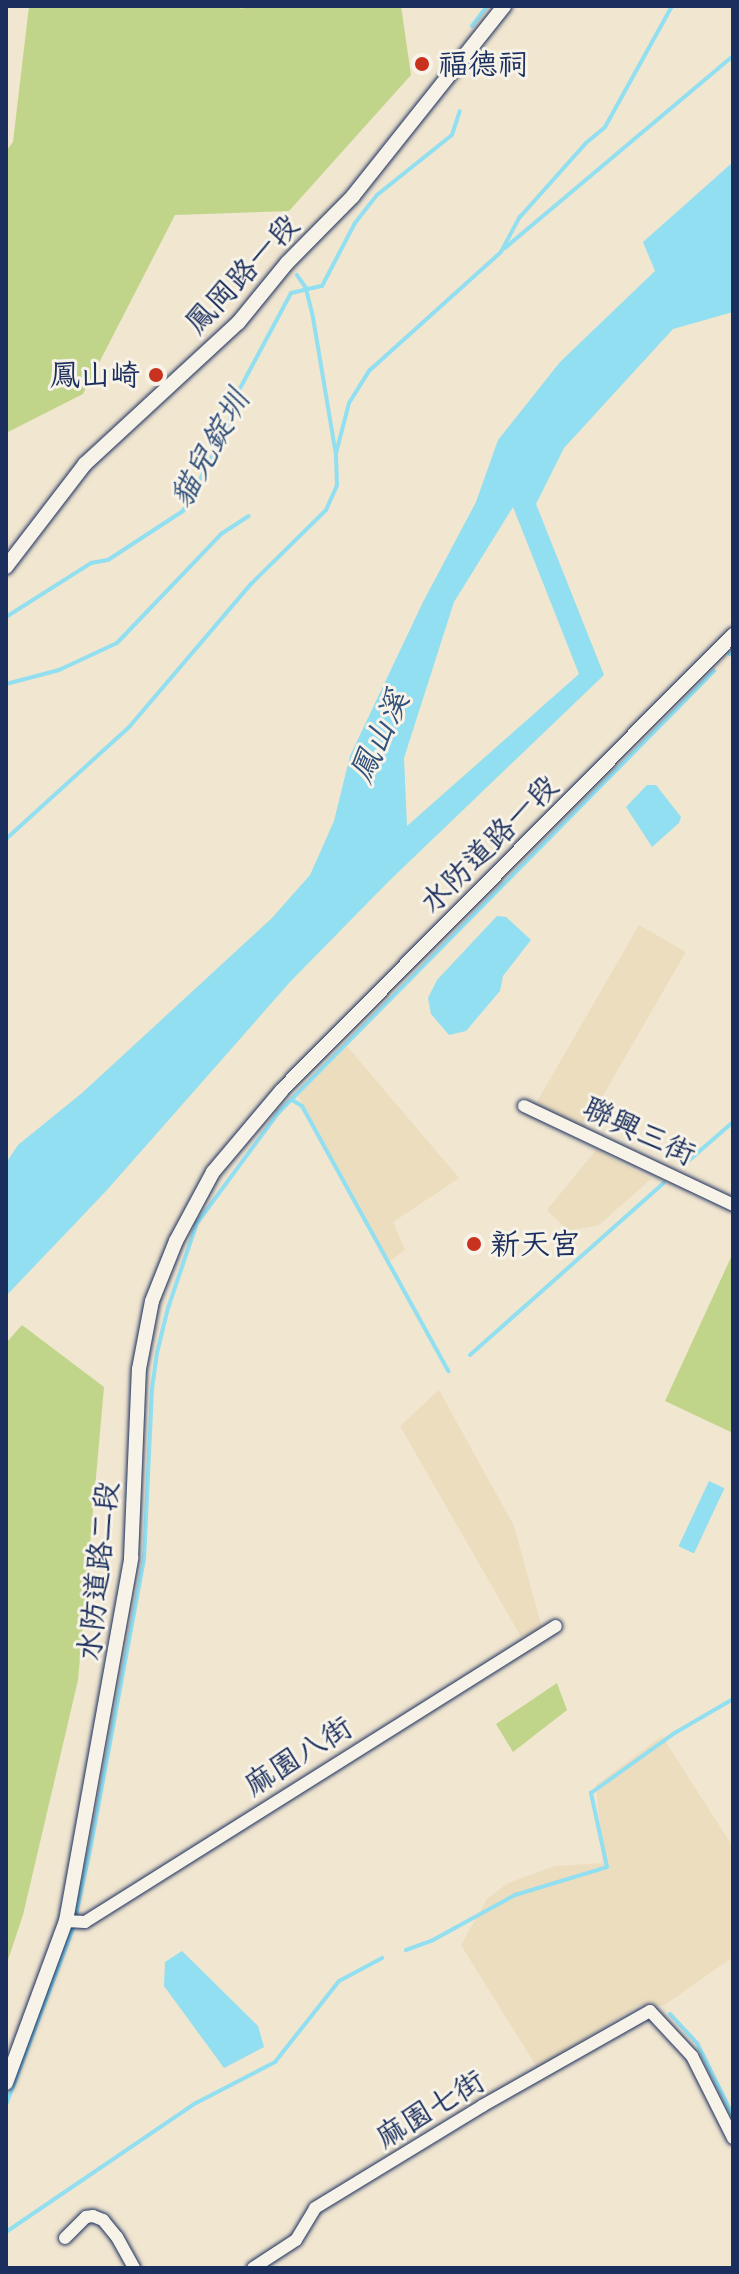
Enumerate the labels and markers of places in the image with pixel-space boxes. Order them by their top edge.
place label: 福德祠 [438,46,528,82]
marker: 福德祠 [413,55,431,73]
place label: 鳳山崎 [50,357,140,393]
marker: 鳳山崎 [147,366,165,384]
place label: 新天宫 [490,1226,580,1262]
marker: 新天宫 [465,1235,483,1253]

